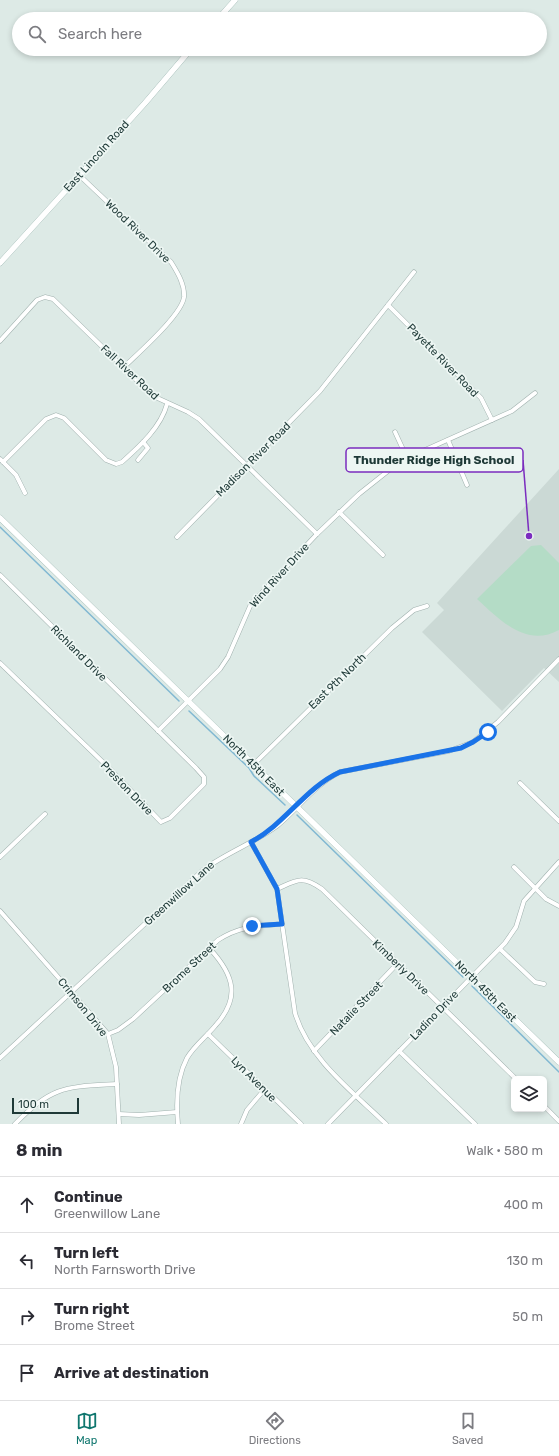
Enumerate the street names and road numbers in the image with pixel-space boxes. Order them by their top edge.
street label: East Lincoln Road [61,118,132,195]
street label: Wood River Drive [102,197,173,266]
street label: Payette River Road [404,321,481,400]
street label: Fall River Road [98,342,161,403]
street label: Madison River Road [213,419,293,499]
street label: Wind River Drive [247,540,312,610]
street label: Richland Drive [48,623,109,684]
street label: East 9th North [306,651,369,712]
street label: North 45th East [220,732,288,799]
street label: Preston Drive [98,759,155,818]
street label: Greenwillow Lane [142,858,217,928]
street label: Kimberly Drive [370,937,432,998]
street label: Brome Street [160,939,219,995]
street label: North 45th East [452,958,520,1025]
street label: Crimson Drive [55,975,110,1039]
street label: Natalie Street [327,978,386,1038]
street label: Ladino Drive [408,988,461,1043]
street label: Lyn Avenue [228,1054,279,1105]

